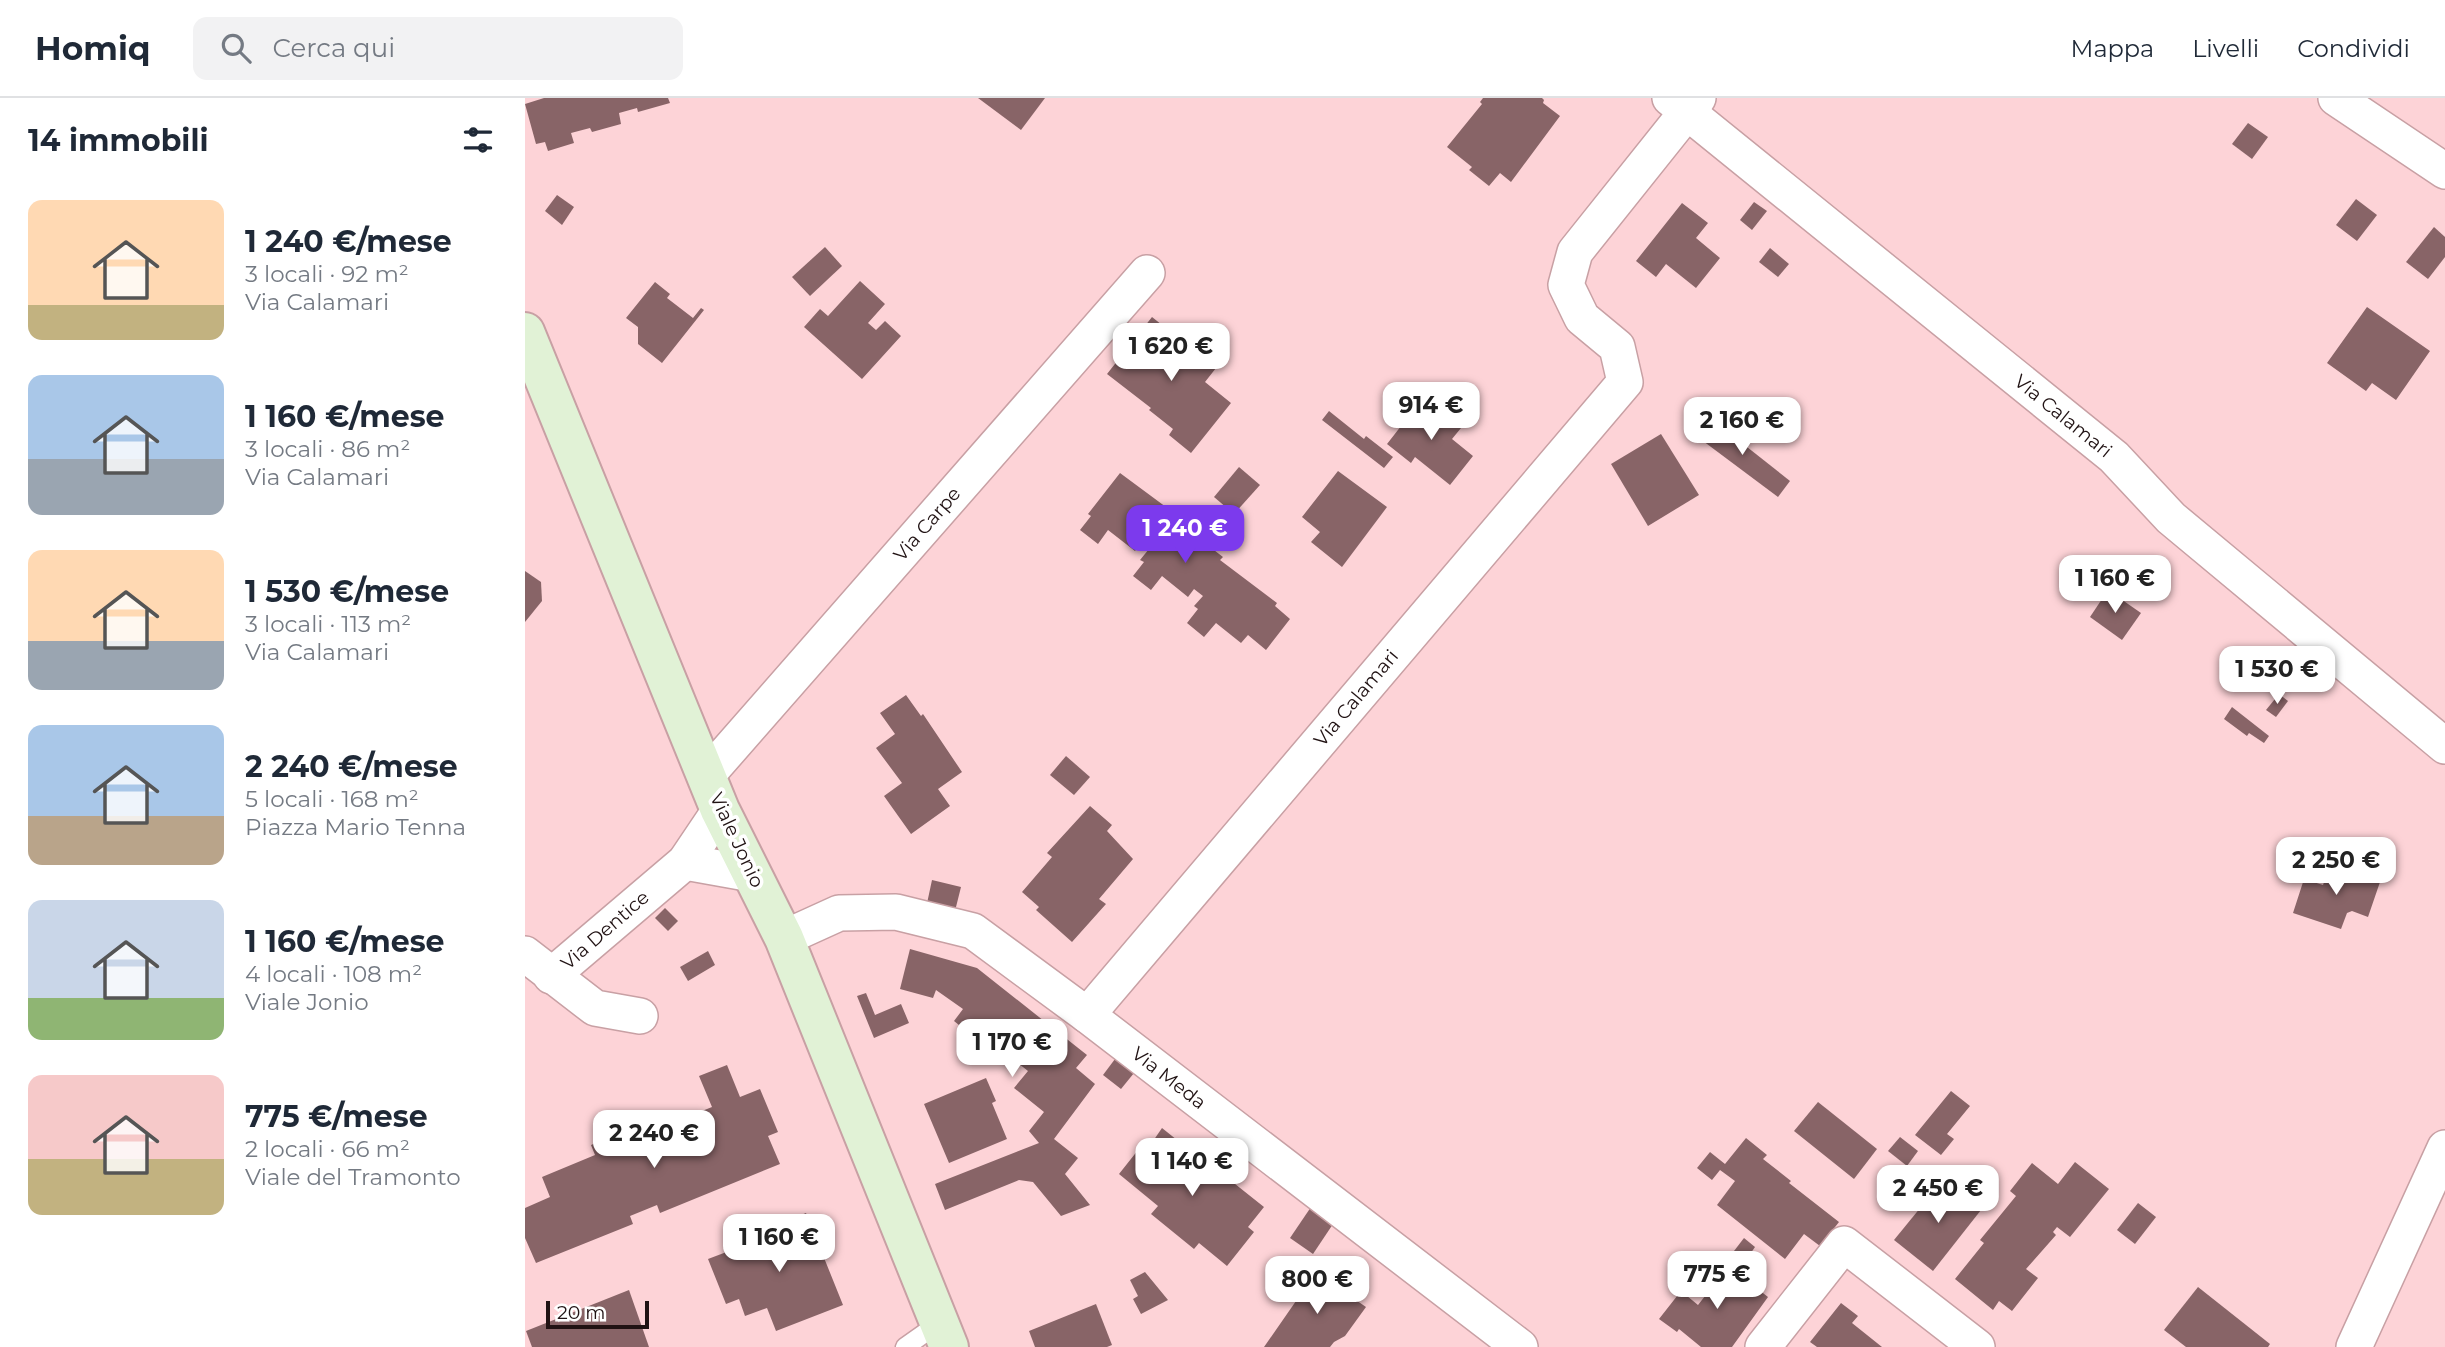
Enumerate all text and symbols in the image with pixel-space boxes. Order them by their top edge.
search box [193,17,683,80]
text: Homiq [35,28,151,68]
icon: search [217,29,255,67]
text: Cerca qui [273,32,395,64]
text: Mappa [2071,34,2154,63]
text: Livelli [2192,34,2259,63]
text: Condividi [2297,34,2410,63]
icon: filters [459,121,497,159]
text: 14 immobili [28,122,208,159]
text: 1 240 €/mese [245,223,452,260]
icon: home [84,228,168,312]
text: 3 locali · 92 m² [245,260,409,288]
text: Via Calamari [245,288,389,316]
pin: 1 620 € [1106,324,1236,383]
text: 1 620 € [1129,332,1213,360]
street label: Via Calamari [2010,370,2116,462]
pin: 914 € [1382,382,1480,442]
text: 914 € [1399,391,1463,419]
text: 1 160 €/mese [245,398,445,435]
pin: 2 160 € [1677,398,1807,457]
icon: home [84,403,168,487]
text: 2 160 € [1700,406,1784,434]
text: 3 locali · 86 m² [245,435,410,463]
text: Via Calamari [245,463,389,491]
street label: Via Carpe [889,482,965,566]
pin: 1 240 € [1120,505,1250,565]
text: 1 240 € [1142,514,1228,542]
pin: 1 160 € [2050,556,2180,615]
text: 1 160 € [2075,564,2155,592]
text: 1 530 €/mese [245,573,449,610]
icon: home [84,578,168,662]
text: 3 locali · 113 m² [245,610,411,638]
text: Via Calamari [245,638,389,666]
street label: Via Calamari [1309,645,1403,751]
pin: 1 530 € [2212,646,2342,706]
text: 1 530 € [2235,655,2319,683]
text: 2 240 €/mese [245,748,458,785]
icon: home [84,753,168,837]
text: 5 locali · 168 m² [245,785,419,813]
street label: Viale Jonio [705,789,769,891]
text: Piazza Mario Tenna [245,813,466,841]
pin: 2 250 € [2271,838,2401,897]
text: 2 250 € [2292,846,2380,874]
street label: Via Dentice [556,886,654,974]
text: 1 160 €/mese [245,923,445,960]
icon: home [84,928,168,1012]
text: 4 locali · 108 m² [245,960,422,988]
text: Viale Jonio [245,988,369,1016]
pin: 1 170 € [947,1020,1077,1079]
text: 1 170 € [972,1028,1052,1056]
street label: Via Meda [1127,1042,1211,1114]
text: 775 €/mese [245,1098,428,1135]
icon: home [84,1103,168,1187]
pin: 2 240 € [589,1110,719,1170]
text: 2 240 € [609,1119,699,1147]
text: 2 locali · 66 m² [245,1135,410,1163]
pin: 1 140 € [1127,1138,1257,1198]
text: 1 140 € [1151,1147,1233,1175]
text: Viale del Tramonto [245,1163,461,1191]
pin: 2 450 € [1873,1166,2003,1225]
text: 2 450 € [1893,1174,1983,1202]
pin: 1 160 € [714,1214,844,1274]
text: 1 160 € [739,1223,819,1251]
pin: 775 € [1668,1252,1766,1311]
pin: 800 € [1268,1256,1366,1316]
text: 775 € [1684,1260,1750,1288]
text: 800 € [1281,1265,1353,1293]
scale bar [546,1298,649,1330]
text: 20 m [557,1301,605,1324]

